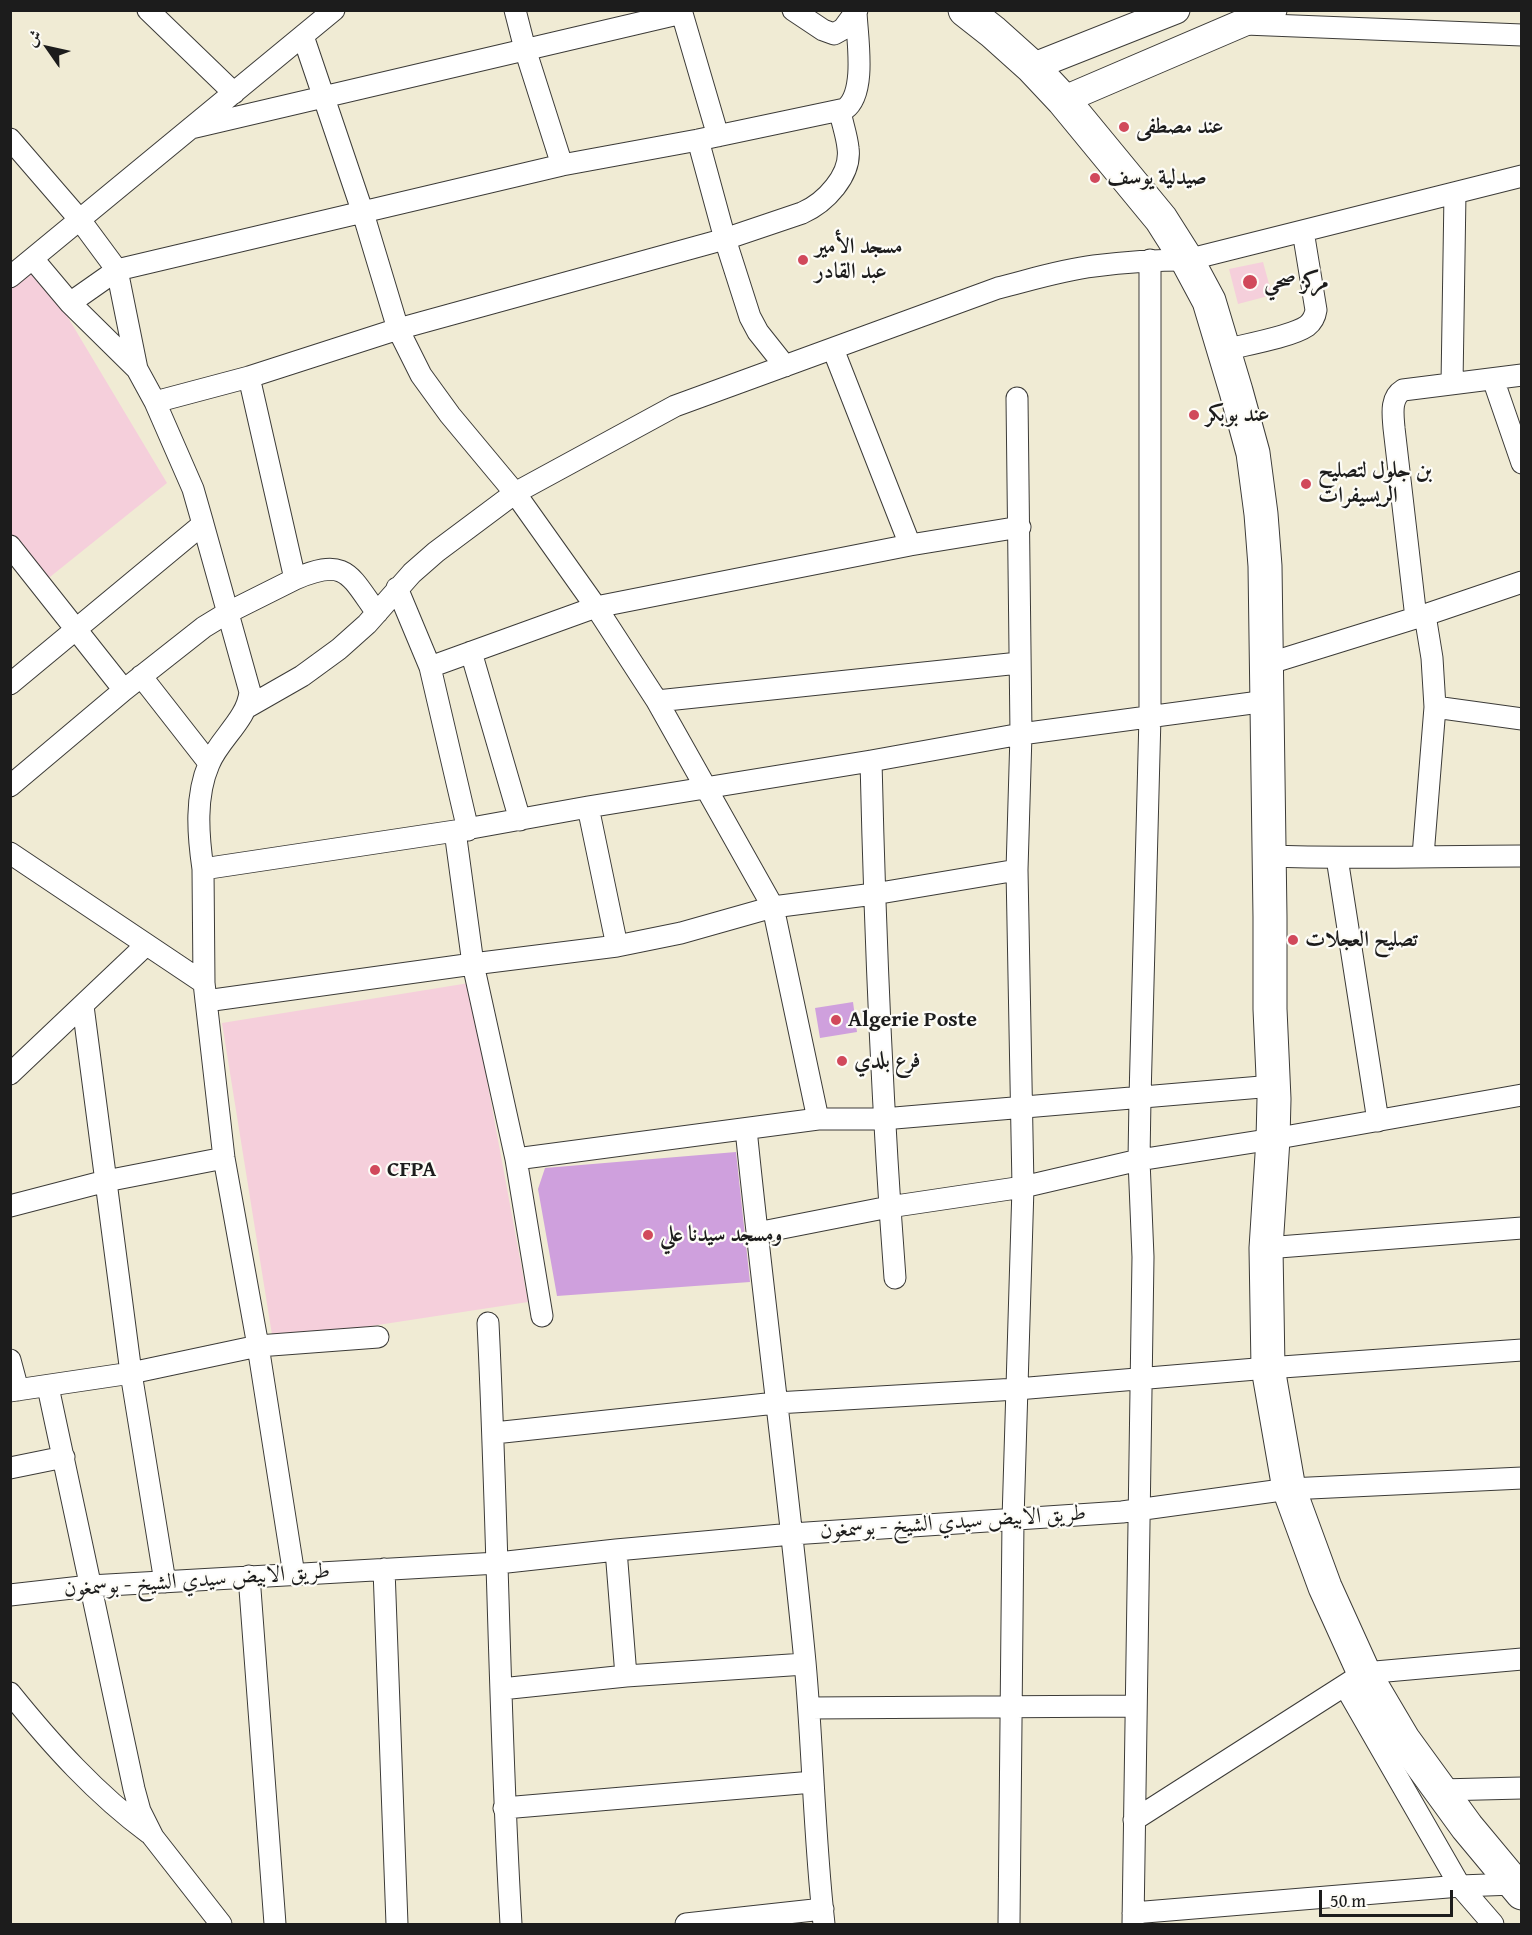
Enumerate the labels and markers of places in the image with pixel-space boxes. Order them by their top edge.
place label: عند مصطفى [1136,114,1223,140]
marker: عند مصطفى [1117,120,1131,134]
place label: صيدلية يوسف [1107,165,1207,191]
marker: صيدلية يوسف [1088,171,1102,185]
place label: مسجد الأمير عبد القادر [815,234,903,286]
marker: مسجد الأمير عبد القادر [796,253,810,267]
place label: مركز صحي [1264,269,1329,295]
marker: مركز صحي [1241,273,1259,291]
place label: عند بوبكر [1206,402,1269,428]
marker: عند بوبكر [1187,408,1201,422]
place label: بن جلول لتصليح الريسيفرات [1318,458,1432,510]
marker: بن جلول لتصليح الريسيفرات [1299,477,1313,491]
place label: تصليح العجلات [1305,927,1418,953]
marker: تصليح العجلات [1286,933,1300,947]
place label: Algerie Poste [848,1007,977,1033]
marker: Algerie Poste [829,1013,843,1027]
place label: فرع بلدي [854,1048,921,1074]
marker: فرع بلدي [835,1054,849,1068]
place label: CFPA [387,1157,436,1183]
marker: CFPA [368,1163,382,1177]
place label: ومسجد سيدنا علي [660,1222,782,1248]
marker: ومسجد سيدنا علي [641,1228,655,1242]

